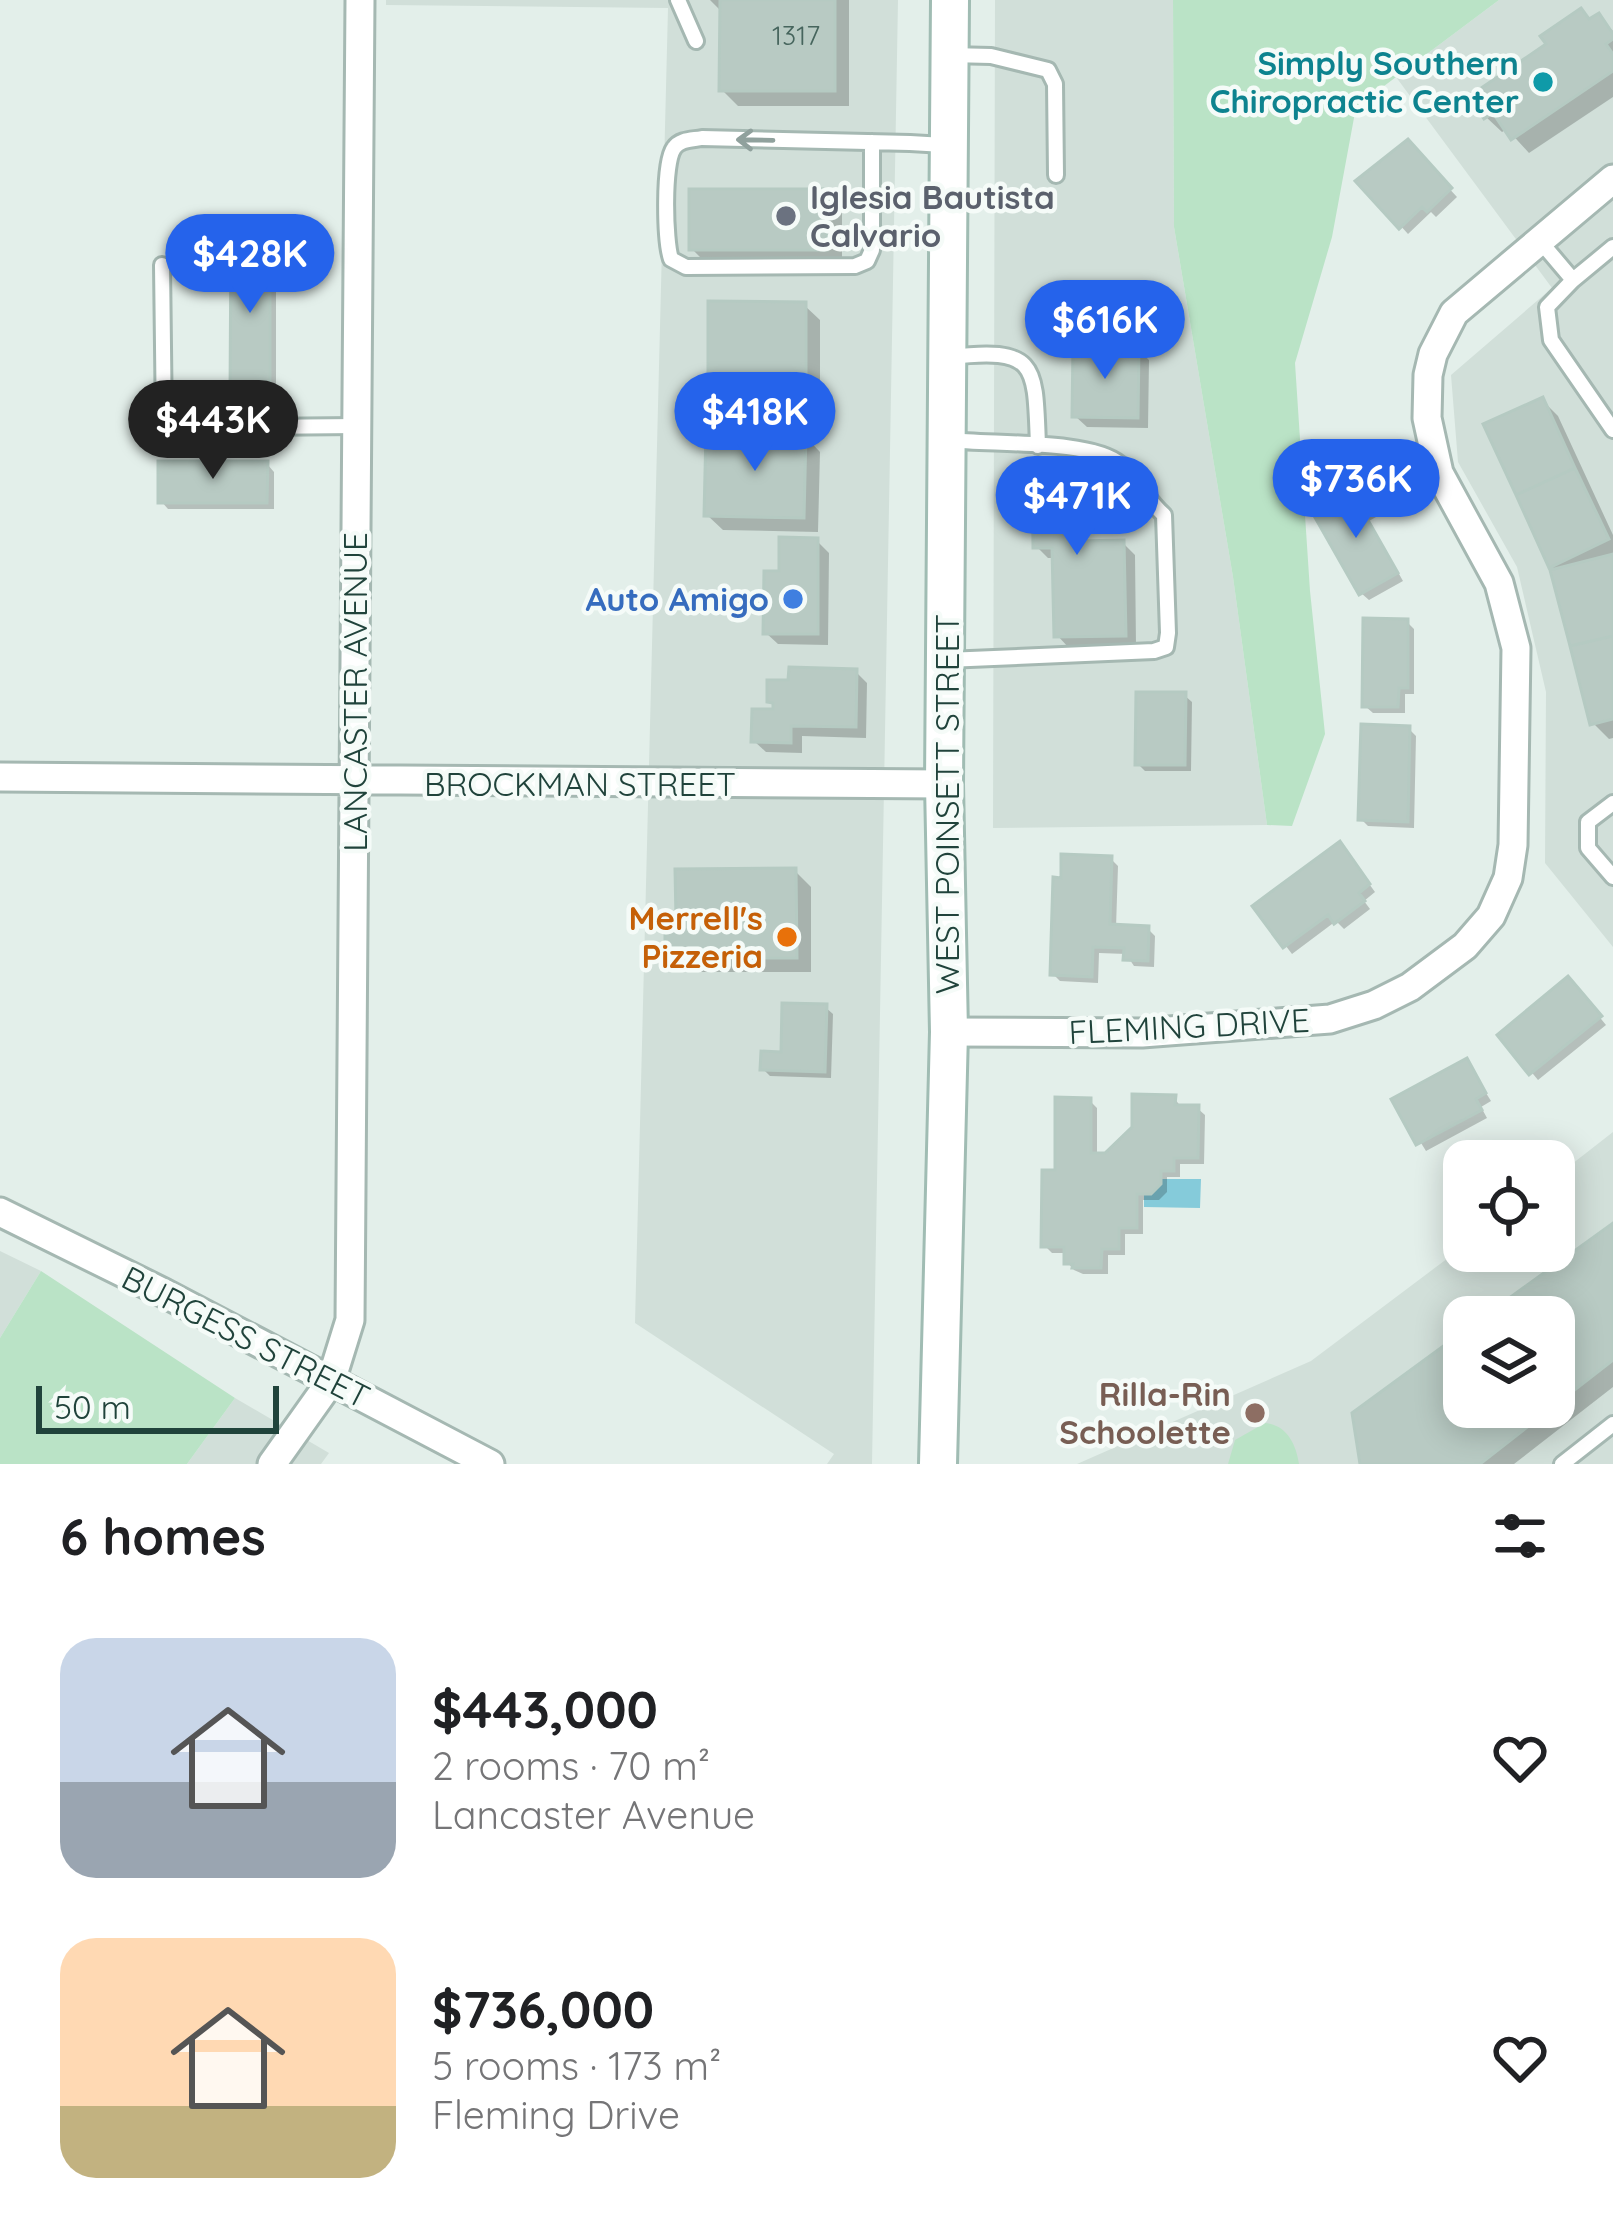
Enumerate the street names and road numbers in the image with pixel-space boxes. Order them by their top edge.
street label: LANCASTER AVENUE [334,532,375,852]
street label: WEST POINSETT STREET [926,614,967,994]
street label: BROCKMAN STREET [424,763,736,804]
street label: FLEMING DRIVE [1067,999,1311,1052]
street label: BURGESS STREET [115,1256,377,1417]

